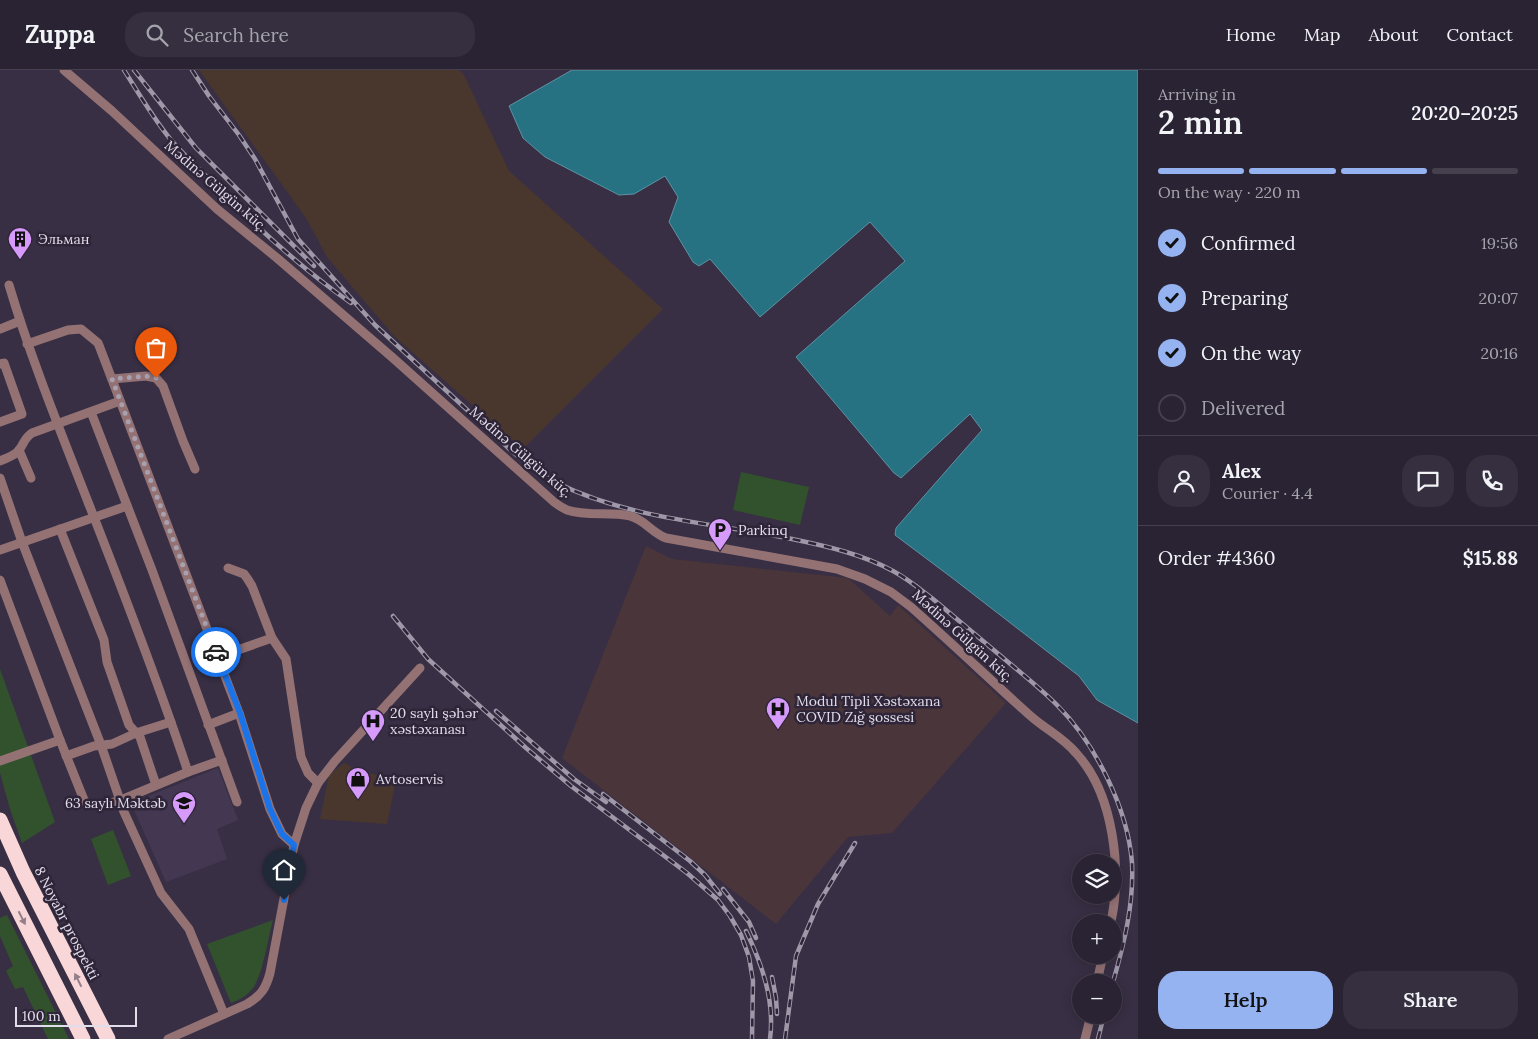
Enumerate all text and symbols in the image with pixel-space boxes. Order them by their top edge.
search box [125,12,475,57]
text: Zuppa [25,19,95,50]
icon: search [143,21,171,49]
text: Search here [183,23,289,47]
text: Home [1226,23,1276,46]
text: Map [1304,23,1340,46]
text: About [1368,23,1418,46]
text: Contact [1446,23,1513,46]
text: Arriving in [1158,84,1236,104]
text: 20:20–20:25 [1411,101,1518,125]
text: 2 min [1158,102,1243,143]
street label: Mədinə Gülgün küç. [161,136,271,236]
text: On the way · 220 m [1158,182,1301,202]
building icon: Эльман [7,226,33,260]
icon: check [1158,229,1186,257]
place label: Эльман [38,230,90,248]
text: Confirmed [1201,231,1296,255]
text: 19:56 [1481,233,1518,253]
icon: check [1158,284,1186,312]
text: Preparing [1201,286,1288,310]
text: 20:07 [1479,288,1518,308]
pin [135,327,177,378]
icon: bag [142,334,170,362]
icon: check [1158,339,1186,367]
text: On the way [1201,341,1301,365]
text: 20:16 [1480,343,1518,363]
text: Delivered [1201,396,1285,420]
street label: Mədinə Gülgün küç. [466,402,576,502]
button: person [1158,455,1210,507]
button: chat [1402,455,1454,507]
button: phone [1466,455,1518,507]
text: Alex [1222,459,1261,483]
text: Courier · 4.4 [1222,483,1313,503]
parking icon: Parkinq [707,517,733,551]
place label: Parkinq [738,521,788,539]
text: Order #4360 [1158,546,1276,570]
text: $15.88 [1463,546,1518,570]
street label: Mədinə Gülgün küç. [909,586,1017,686]
courier [191,627,241,677]
icon: car [202,638,230,666]
place label: Modul Tipli Xəstəxana COVID Zığ şossesi [796,692,940,726]
hospital icon: Modul Tipli Xəstəxana COVID Zığ şossesi [765,696,791,730]
place label: 20 saylı şəhər xəstəxanası [390,704,478,738]
hospital icon: 20 saylı şəhər xəstəxanası [360,708,386,742]
shop icon: Avtoservis [345,766,371,800]
place label: Avtoservis [375,770,443,788]
school or university icon: 63 saylı Məktəb [171,790,197,824]
place label: 63 saylı Məktəb [65,794,166,812]
pin [263,849,305,900]
map controls [1072,854,1122,1024]
button: layers [1072,854,1122,904]
icon: home [270,856,298,884]
street label: 8 Noyabr prospekti [31,863,103,983]
one-way arrow [18,910,26,925]
button: + [1072,914,1122,964]
button: Help [1158,971,1333,1029]
button: Share [1343,971,1518,1029]
one-way arrow [74,973,82,987]
button: − [1072,974,1122,1024]
scale bar [15,1004,138,1027]
text: 100 m [22,1007,61,1025]

